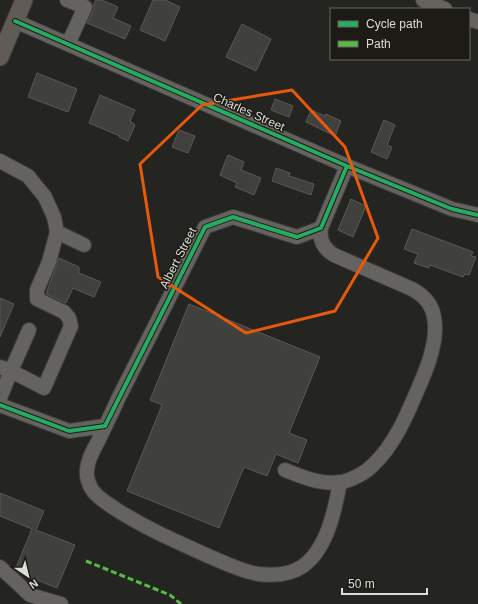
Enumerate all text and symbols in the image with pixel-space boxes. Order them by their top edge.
legend [330,8,470,60]
text: Cycle path [366,17,423,31]
text: Path [366,37,391,51]
street label: Charles Street [211,90,287,134]
street label: Albert Street [157,225,200,291]
north arrow [8,556,48,596]
scale bar [342,570,427,596]
text: N [27,577,40,591]
text: 50 m [348,577,375,591]

